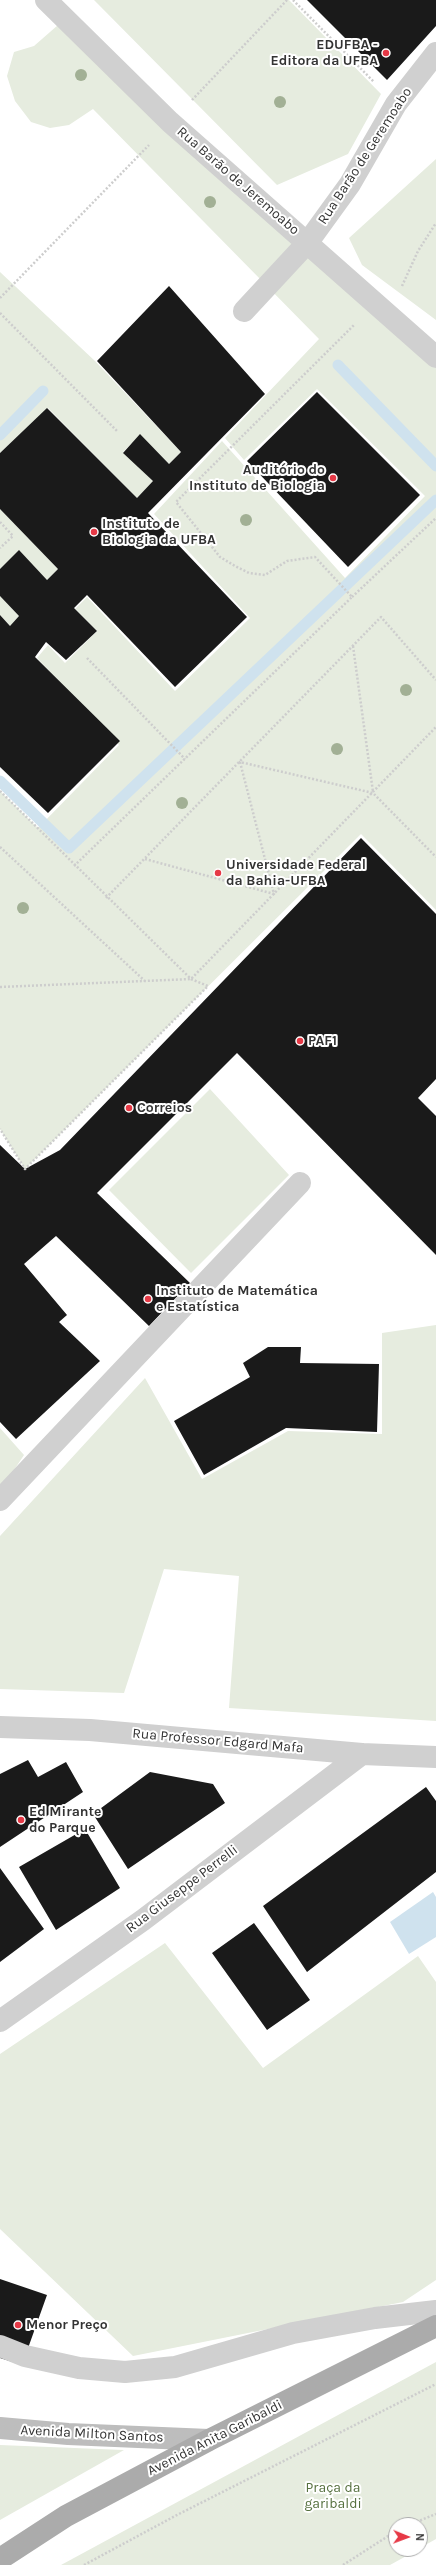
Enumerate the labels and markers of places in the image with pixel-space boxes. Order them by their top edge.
place label: EDUFBA - Editora da UFBA [270,37,378,70]
marker: EDUFBA - Editora da UFBA [381,48,391,58]
place label: Auditório do Instituto de Biologia [189,462,325,494]
marker: Auditório do Instituto de Biologia [328,473,338,483]
place label: Instituto de Biologia da UFBA [102,516,216,548]
marker: Instituto de Biologia da UFBA [89,527,99,537]
place label: Universidade Federal da Bahia-UFBA [226,857,366,890]
marker: Universidade Federal da Bahia-UFBA [213,868,223,878]
place label: PAF1 [308,1033,337,1049]
marker: PAF1 [295,1036,305,1046]
place label: Correios [137,1100,192,1116]
marker: Correios [124,1103,134,1113]
place label: Instituto de Matemática e Estatística [156,1283,318,1316]
marker: Instituto de Matemática e Estatística [143,1294,153,1304]
place label: Ed Mirante do Parque [29,1804,102,1836]
marker: Ed Mirante do Parque [16,1815,26,1825]
place label: Menor Preço [26,2317,108,2333]
marker: Menor Preço [13,2320,23,2330]

